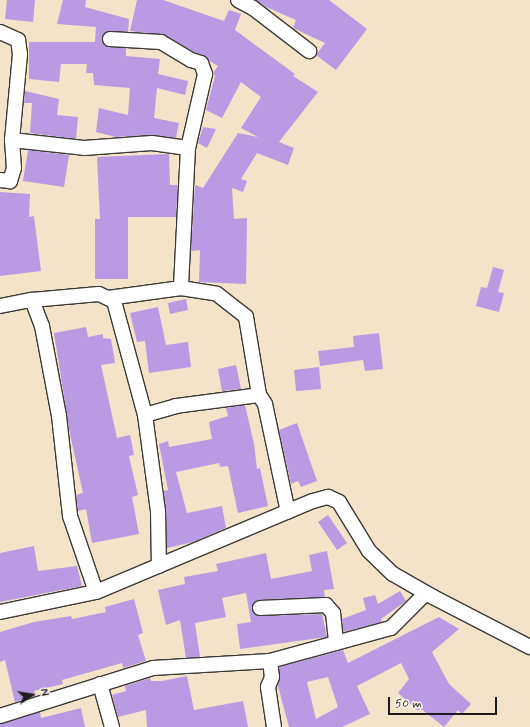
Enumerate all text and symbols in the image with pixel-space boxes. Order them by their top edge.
north arrow [12,675,52,715]
text: N [36,687,51,698]
scale bar [390,689,499,715]
text: 50 m [395,696,422,712]

